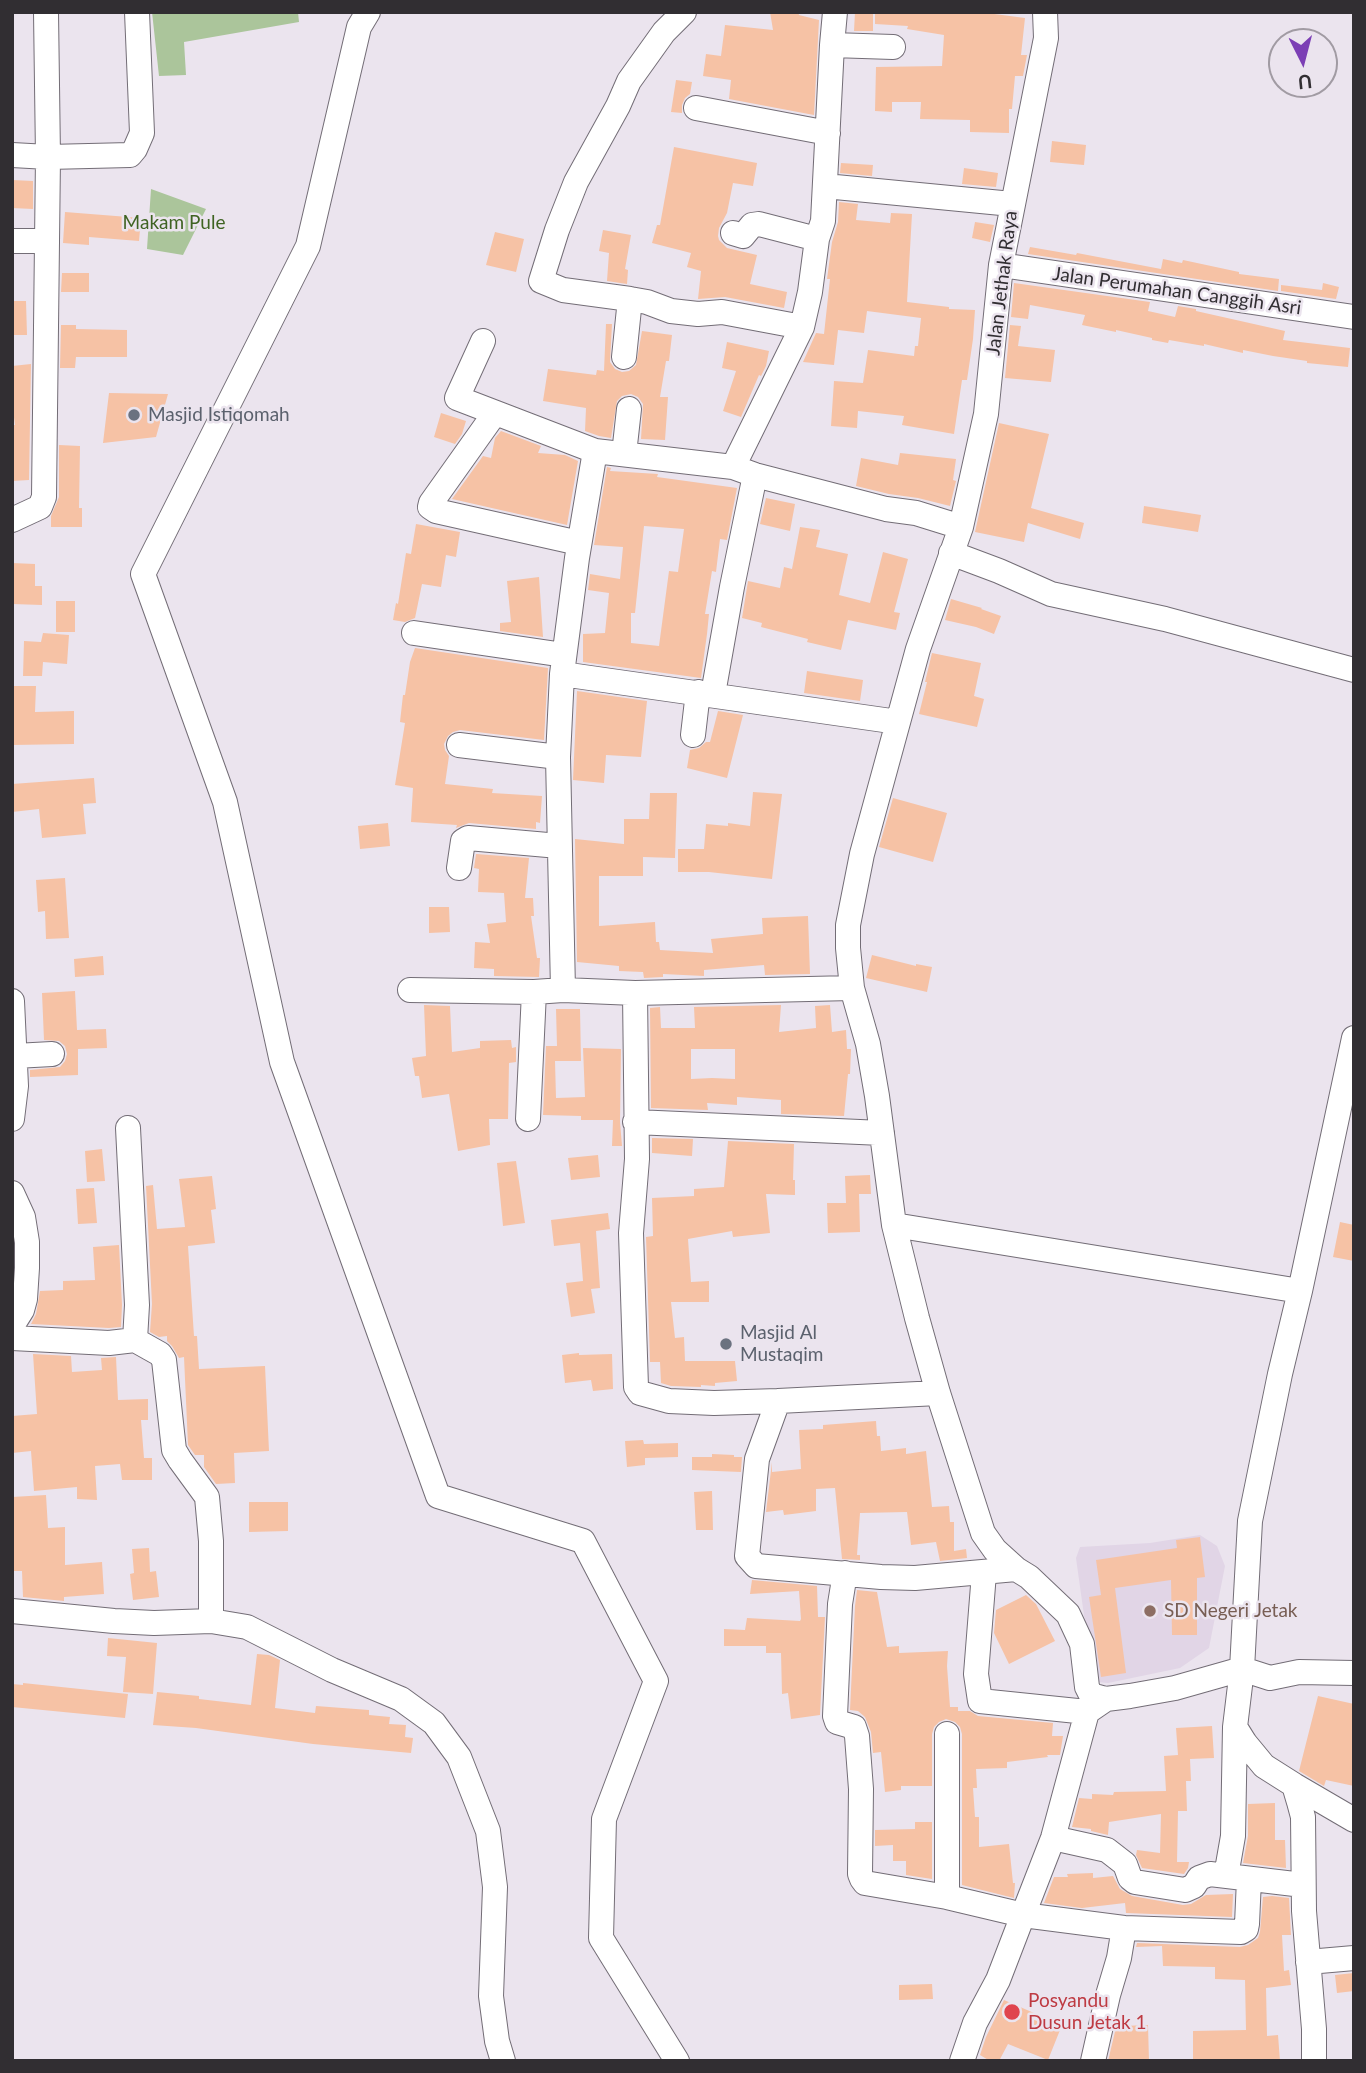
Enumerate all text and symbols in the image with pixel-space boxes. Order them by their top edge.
north arrow [1268,28,1338,98]
text: U [1297,70,1313,95]
street label: Jalan Jethak Raya [982,209,1022,357]
park label: Makam Pule [123,212,225,234]
street label: Jalan Perumahan Canggih Asri [1051,262,1303,320]
place label: Masjid Istiqomah [148,404,290,426]
marker: Masjid Istiqomah [126,407,142,423]
place label: Masjid Al Mustaqim [740,1322,823,1366]
marker: Masjid Al Mustaqim [718,1336,734,1352]
place label: SD Negeri Jetak [1164,1600,1298,1622]
marker: SD Negeri Jetak [1142,1603,1158,1619]
place label: Posyandu Dusun Jetak 1 [1028,1990,1147,2034]
marker: Posyandu Dusun Jetak 1 [1002,2002,1022,2022]

